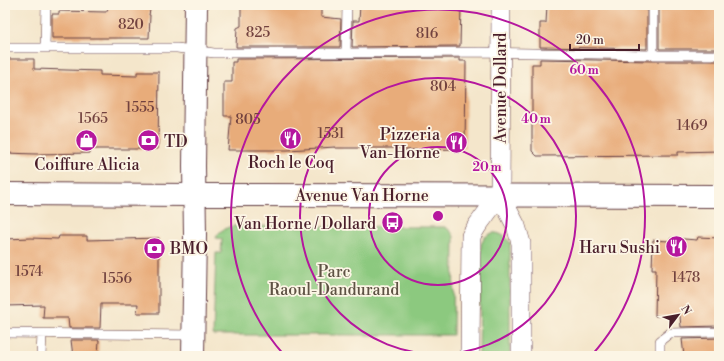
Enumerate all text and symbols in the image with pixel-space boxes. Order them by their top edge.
house number: 820 [118,16,144,34]
house number: 825 [246,24,270,42]
house number: 816 [416,25,439,43]
scale bar [570,26,639,52]
street label: Avenue Dollard [491,33,511,144]
text: 20 m [576,33,604,48]
text: 60 m [569,63,599,78]
house number: 804 [430,78,456,96]
house number: 1555 [125,99,155,117]
house number: 1565 [78,110,108,128]
house number: 805 [235,111,261,129]
text: 40 m [521,112,551,127]
house number: 1469 [677,117,707,135]
restaurant icon: Roch le Coq [278,125,304,151]
house number: 1531 [317,125,345,143]
place label: Pizzeria Van-Horne [358,125,441,163]
shop icon: Coiffure Alicia [74,127,100,153]
bank icon: TD [135,128,161,154]
restaurant icon: Pizzeria Van-Horne [443,130,469,156]
place label: TD [164,132,188,152]
place label: Roch le Coq [248,153,335,173]
place label: Coiffure Alicia [34,155,141,175]
text: 20 m [472,160,502,175]
street label: Avenue Van Horne [294,186,429,206]
centre of rings [431,209,445,223]
bus stop icon: Van Horne / Dollard [379,210,405,236]
place label: Van Horne / Dollard [233,214,376,234]
restaurant icon: Haru Sushi [663,234,689,260]
bank icon: BMO [141,235,167,261]
place label: Haru Sushi [579,238,660,258]
place label: BMO [169,239,208,259]
park label: Parc Raoul-Dandurand [269,262,399,300]
house number: 1574 [15,263,43,281]
house number: 1478 [672,269,700,287]
house number: 1556 [102,270,132,288]
north arrow [658,295,698,335]
text: N [677,303,694,318]

